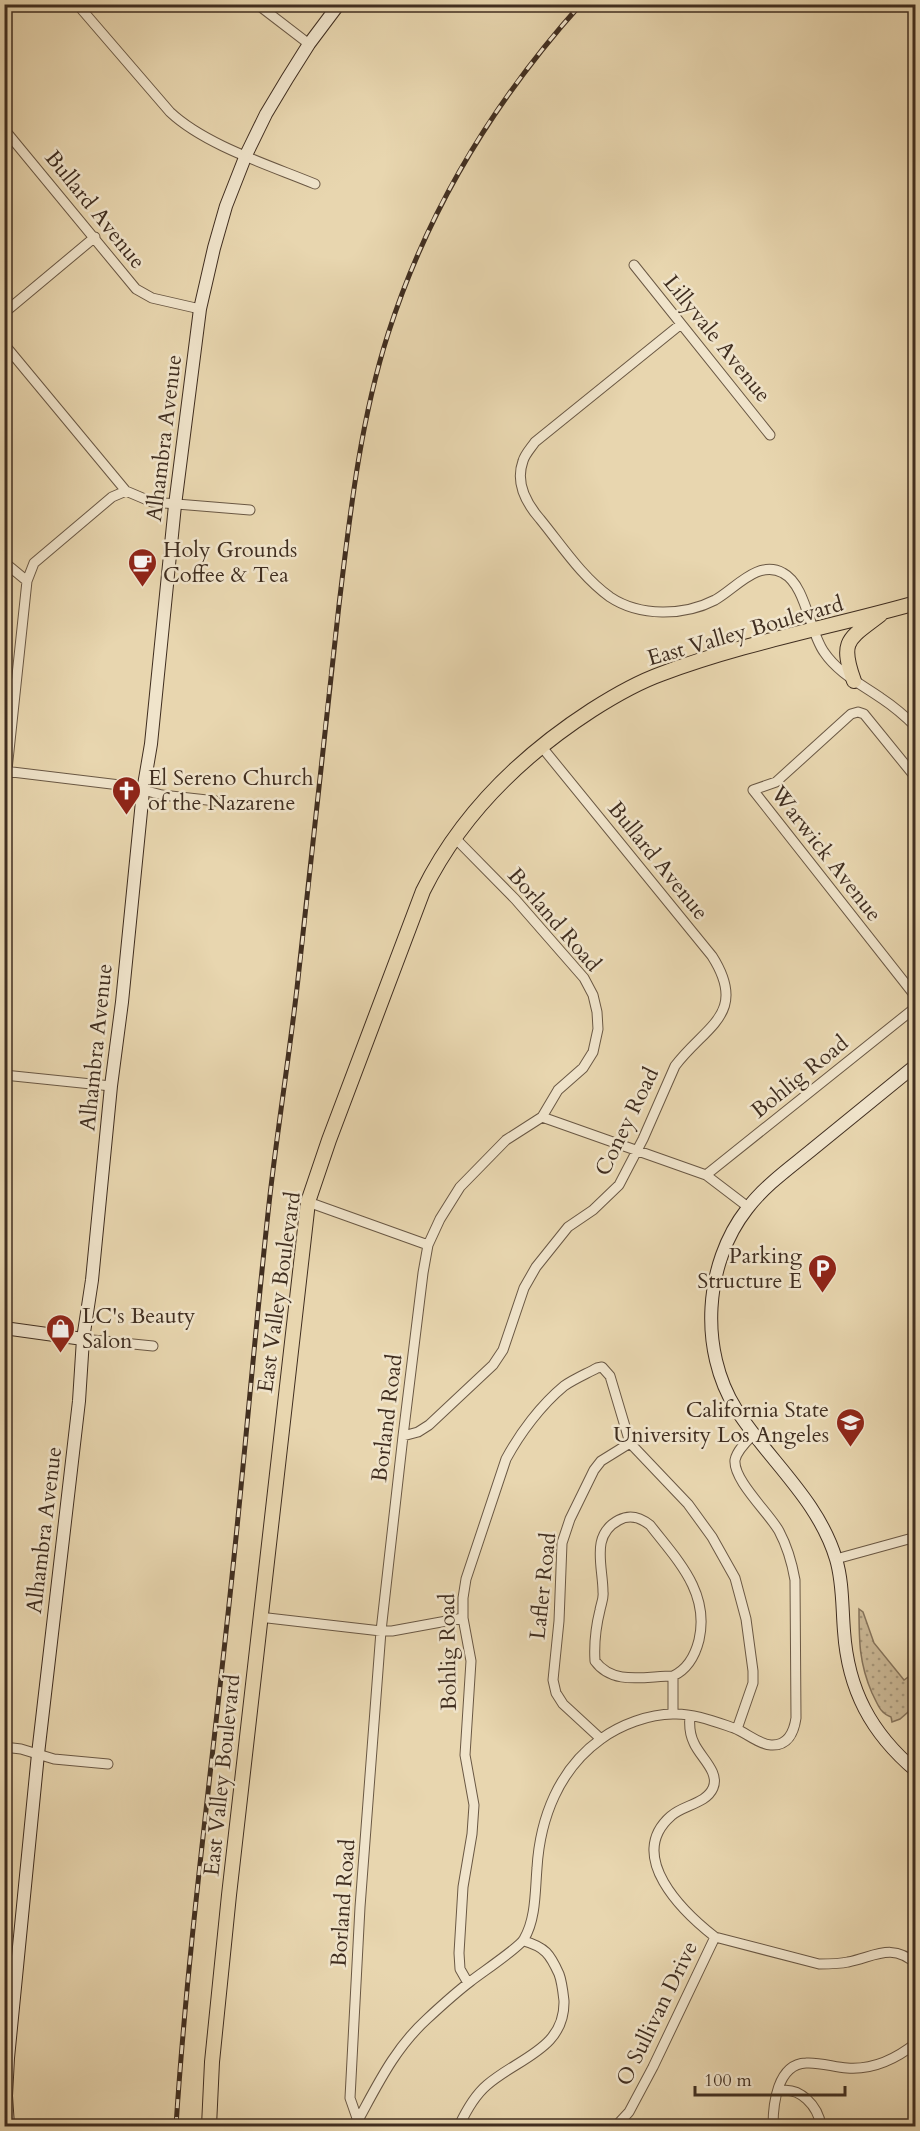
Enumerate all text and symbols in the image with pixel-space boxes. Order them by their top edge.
street label: Bullard Avenue [38,144,152,275]
street label: Lillyvale Avenue [657,269,778,409]
street label: Alhambra Avenue [139,353,189,523]
place label: Holy Grounds Coffee & Tea [163,535,297,590]
cafe icon: Holy Grounds Coffee & Tea [126,546,158,588]
street label: East Valley Boulevard [644,589,847,673]
place label: El Sereno Church of the Nazarene [148,763,314,818]
church icon: El Sereno Church of the Nazarene [111,774,143,816]
street label: Warwick Avenue [763,779,889,928]
street label: Bullard Avenue [601,795,715,926]
street label: Borland Road [501,861,608,978]
street label: Alhambra Avenue [72,962,120,1132]
street label: Bohlig Road [745,1028,855,1125]
street label: Coney Road [588,1062,666,1181]
street label: East Valley Boulevard [250,1189,308,1395]
place label: Parking Structure E [697,1241,803,1296]
parking icon: Parking Structure E [807,1252,839,1294]
place label: LC's Beauty Salon [82,1301,196,1356]
shop icon: LC's Beauty Salon [45,1312,77,1354]
street label: Borland Road [364,1352,410,1484]
place label: California State University Los Angeles [613,1395,829,1450]
school or university icon: California State University Los Angeles [834,1406,866,1448]
street label: Alhambra Avenue [19,1445,69,1615]
street label: Lafler Road [522,1531,564,1641]
street label: Bohlig Road [432,1593,464,1711]
street label: East Valley Boulevard [196,1673,248,1877]
street label: Borland Road [324,1838,362,1968]
street label: O Sullivan Drive [609,1936,705,2091]
scale bar [695,2059,845,2097]
text: 100 m [704,2068,752,2093]

